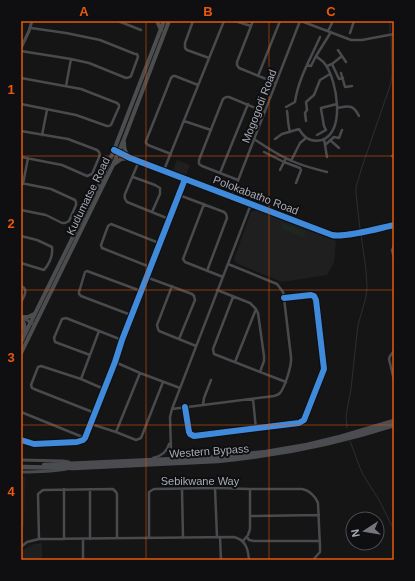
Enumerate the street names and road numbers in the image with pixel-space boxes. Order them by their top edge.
street label: Mogogodi Road [239,68,279,144]
street label: Kudumatse Road [64,155,112,237]
street label: Polokabatho Road [212,173,300,217]
street label: Western Bypass [169,442,250,460]
street label: Sebikwane Way [161,475,240,487]

